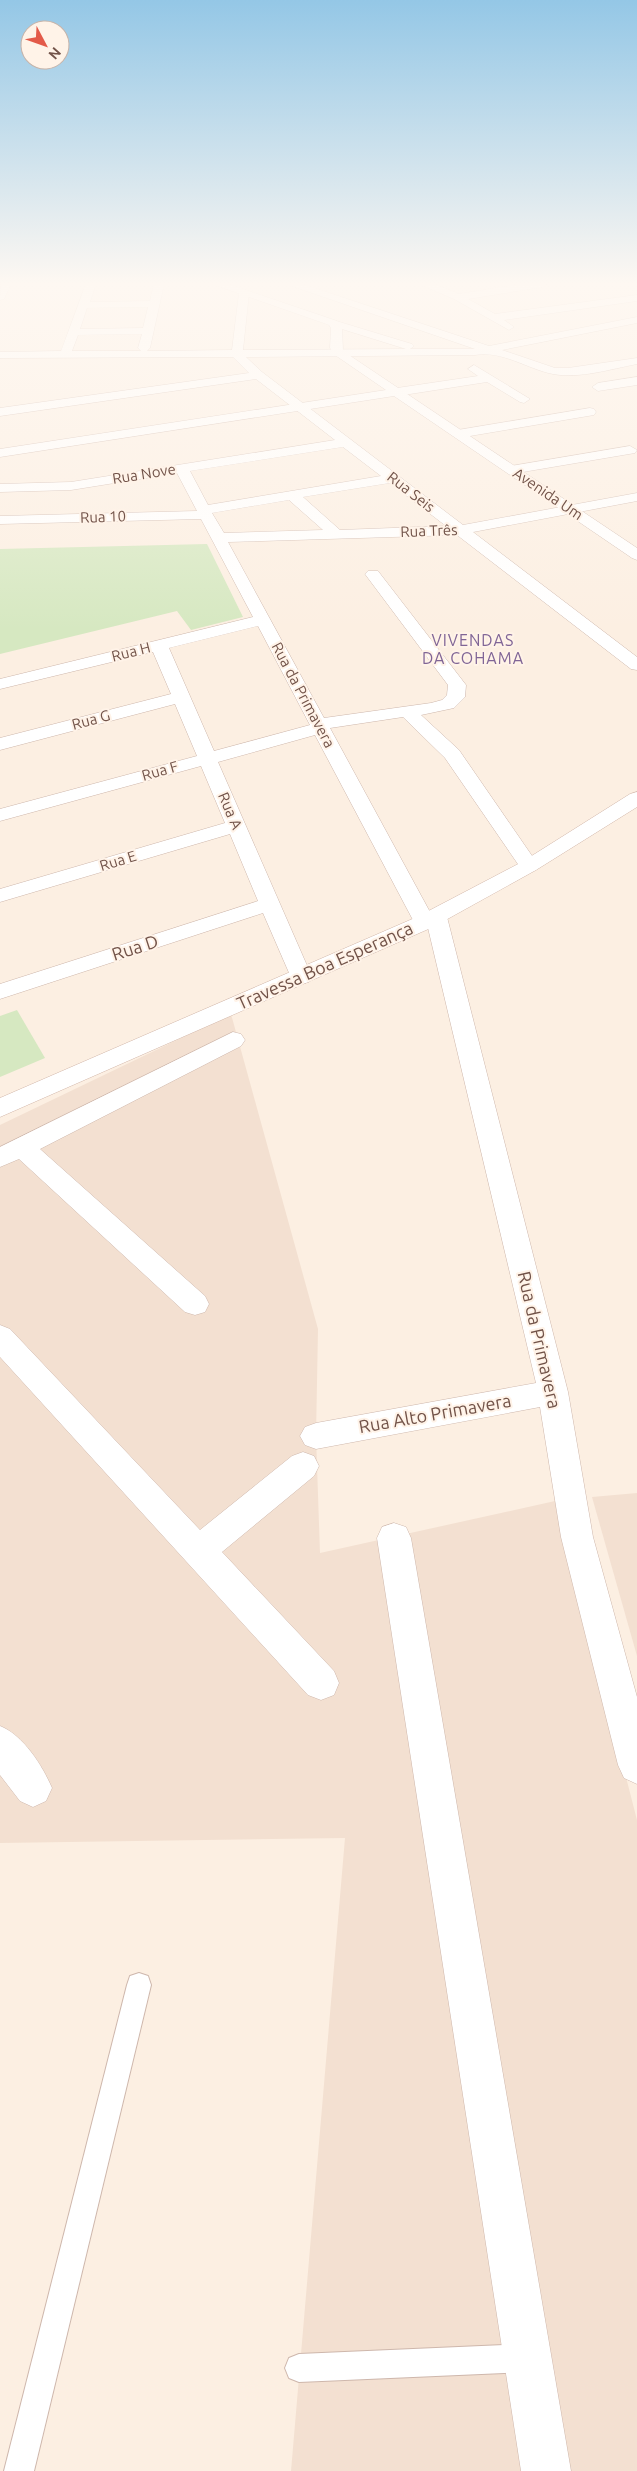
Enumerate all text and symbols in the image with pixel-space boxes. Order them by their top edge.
north arrow [20,20,70,70]
text: N [45,44,64,63]
street label: Rua Nove [111,460,177,487]
street label: Avenida Um [510,464,586,523]
street label: Rua Seis [384,468,438,515]
street label: Rua 10 [80,507,126,526]
street label: Rua Três [400,521,458,540]
district label: VIVENDAS DA COHAMA [422,631,524,667]
street label: Rua H [110,638,152,665]
street label: Rua da Primavera [269,639,338,750]
street label: Rua G [70,706,112,733]
street label: Rua F [140,757,180,784]
street label: Rua A [215,790,246,832]
street label: Rua E [97,847,138,874]
street label: Travessa Boa Esperança [233,917,416,1013]
street label: Rua D [109,930,160,964]
street label: Rua da Primavera [514,1269,565,1410]
street label: Rua Alto Primavera [357,1390,513,1436]

